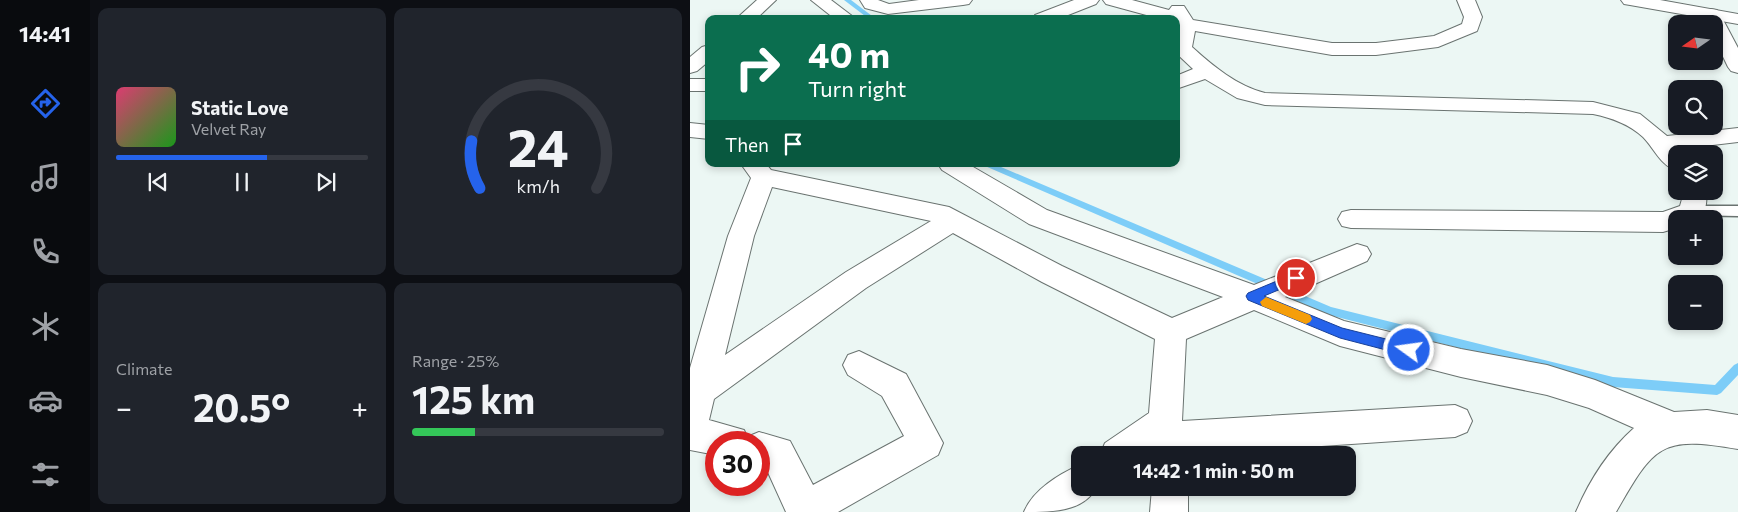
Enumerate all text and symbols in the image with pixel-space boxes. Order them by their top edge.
north arrow [1668,15,1722,70]
map controls [1668,15,1723,330]
text: 14:41 [19,20,71,47]
text: 40 m [808,32,890,75]
icon: right [725,35,790,100]
text: Turn right [808,75,906,102]
button: search [1668,80,1723,135]
icon: directions [28,86,63,121]
text: Static Love [191,96,288,119]
text: 24 [508,114,568,178]
text: Velvet Ray [191,119,266,138]
icon: arrive [779,130,807,158]
text: Then [725,133,769,156]
button: layers [1668,145,1723,200]
icon: music [28,160,63,195]
icon: previous [144,168,172,196]
icon: pause [228,168,256,196]
icon: next [312,168,340,196]
text: km/h [516,175,560,197]
button: + [1668,210,1723,265]
icon: phone [28,234,63,269]
pin [1275,257,1317,299]
icon: arrive [1282,264,1310,292]
button: − [1668,275,1723,330]
icon: climate [28,309,63,344]
position arrow [1382,323,1434,375]
text: Range · 25% [412,351,499,370]
text: Climate [116,359,172,378]
text: 125 km [412,375,535,422]
icon: car [28,383,63,418]
text: 20.5° [193,383,290,430]
text: − [116,390,132,424]
text: + [352,390,368,424]
speed limit sign: 30 [705,431,770,496]
icon: filters [28,457,63,492]
text: 14:42 · 1 min · 50 m [1133,459,1294,482]

